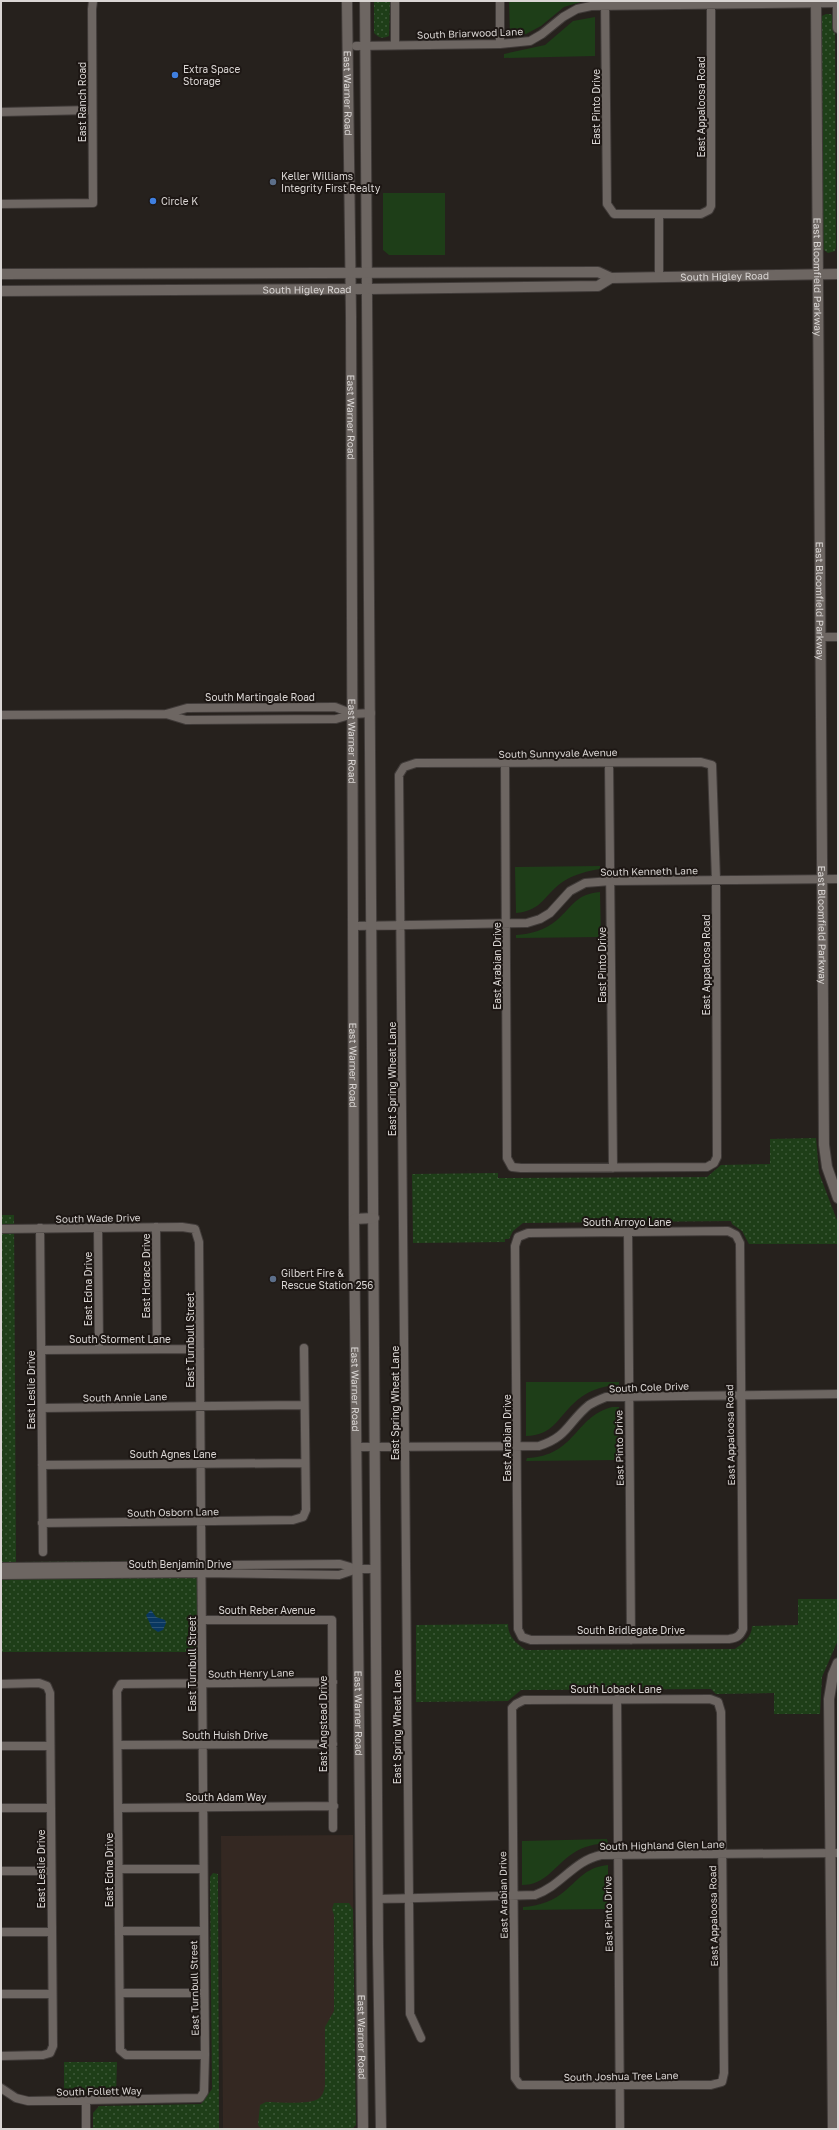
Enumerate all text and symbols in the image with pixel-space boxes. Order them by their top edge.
street label: South Briarwood Lane [417,25,523,41]
street label: East Warner Road [342,50,355,136]
street label: East Appaloosa Road [695,56,707,158]
street label: East Ranch Road [76,62,88,142]
place label: Extra Space Storage [183,63,240,87]
street label: East Pinto Drive [590,69,602,145]
marker: Extra Space Storage [170,70,180,80]
place label: Keller Williams Integrity First Realty [281,170,381,194]
marker: Keller Williams Integrity First Realty [268,177,278,187]
place label: Circle K [161,195,198,207]
marker: Circle K [148,196,158,206]
street label: East Bloomfield Parkway [812,218,824,337]
street label: South Higley Road [680,269,769,283]
street label: South Higley Road [263,283,351,296]
street label: East Warner Road [345,374,357,460]
street label: East Bloomfield Parkway [814,542,827,661]
street label: South Martingale Road [205,691,315,703]
street label: East Warner Road [346,698,359,784]
street label: South Sunnyvale Avenue [498,746,618,760]
street label: South Kenneth Lane [600,864,698,878]
street label: East Bloomfield Parkway [816,866,829,985]
street label: East Appaloosa Road [700,914,712,1016]
street label: East Arabian Drive [491,922,503,1010]
street label: East Pinto Drive [596,927,608,1003]
street label: East Warner Road [347,1022,360,1108]
street label: East Spring Wheat Lane [386,1022,398,1136]
street label: South Wade Drive [55,1211,141,1225]
street label: South Arroyo Lane [583,1216,671,1228]
street label: East Horace Drive [140,1233,152,1319]
street label: East Edna Drive [82,1251,94,1326]
place label: Gilbert Fire & Rescue Station 256 [281,1267,373,1291]
marker: Gilbert Fire & Rescue Station 256 [268,1274,278,1284]
street label: East Turnbull Street [184,1292,196,1388]
street label: South Storment Lane [69,1333,171,1345]
street label: East Warner Road [349,1346,362,1432]
street label: East Spring Wheat Lane [389,1346,401,1460]
street label: East Leslie Drive [25,1350,37,1430]
street label: South Cole Drive [609,1380,689,1394]
street label: East Appaloosa Road [723,1384,737,1486]
street label: South Annie Lane [83,1390,168,1404]
street label: East Arabian Drive [501,1394,513,1482]
street label: East Pinto Drive [612,1410,626,1486]
street label: South Agnes Lane [130,1448,217,1460]
street label: South Osborn Lane [127,1505,219,1519]
street label: South Benjamin Drive [128,1558,232,1570]
street label: South Reber Avenue [218,1604,316,1616]
street label: East Turnbull Street [186,1616,198,1712]
street label: South Bridlegate Drive [577,1624,685,1636]
street label: South Henry Lane [208,1666,294,1680]
street label: East Warner Road [352,1670,365,1756]
street label: East Spring Wheat Lane [391,1670,403,1784]
street label: East Angstead Drive [317,1675,329,1772]
street label: South Loback Lane [570,1683,662,1695]
street label: South Huish Drive [182,1729,268,1741]
street label: South Adam Way [185,1791,267,1803]
street label: East Leslie Drive [35,1829,47,1909]
street label: East Edna Drive [103,1832,115,1907]
street label: South Highland Glen Lane [599,1838,725,1852]
street label: East Arabian Drive [496,1851,510,1939]
street label: East Appaloosa Road [706,1865,720,1967]
street label: East Pinto Drive [601,1876,615,1952]
street label: East Turnbull Street [187,1940,201,2036]
street label: East Warner Road [356,1994,369,2080]
street label: South Joshua Tree Lane [563,2069,679,2083]
street label: South Follett Way [56,2084,142,2098]

